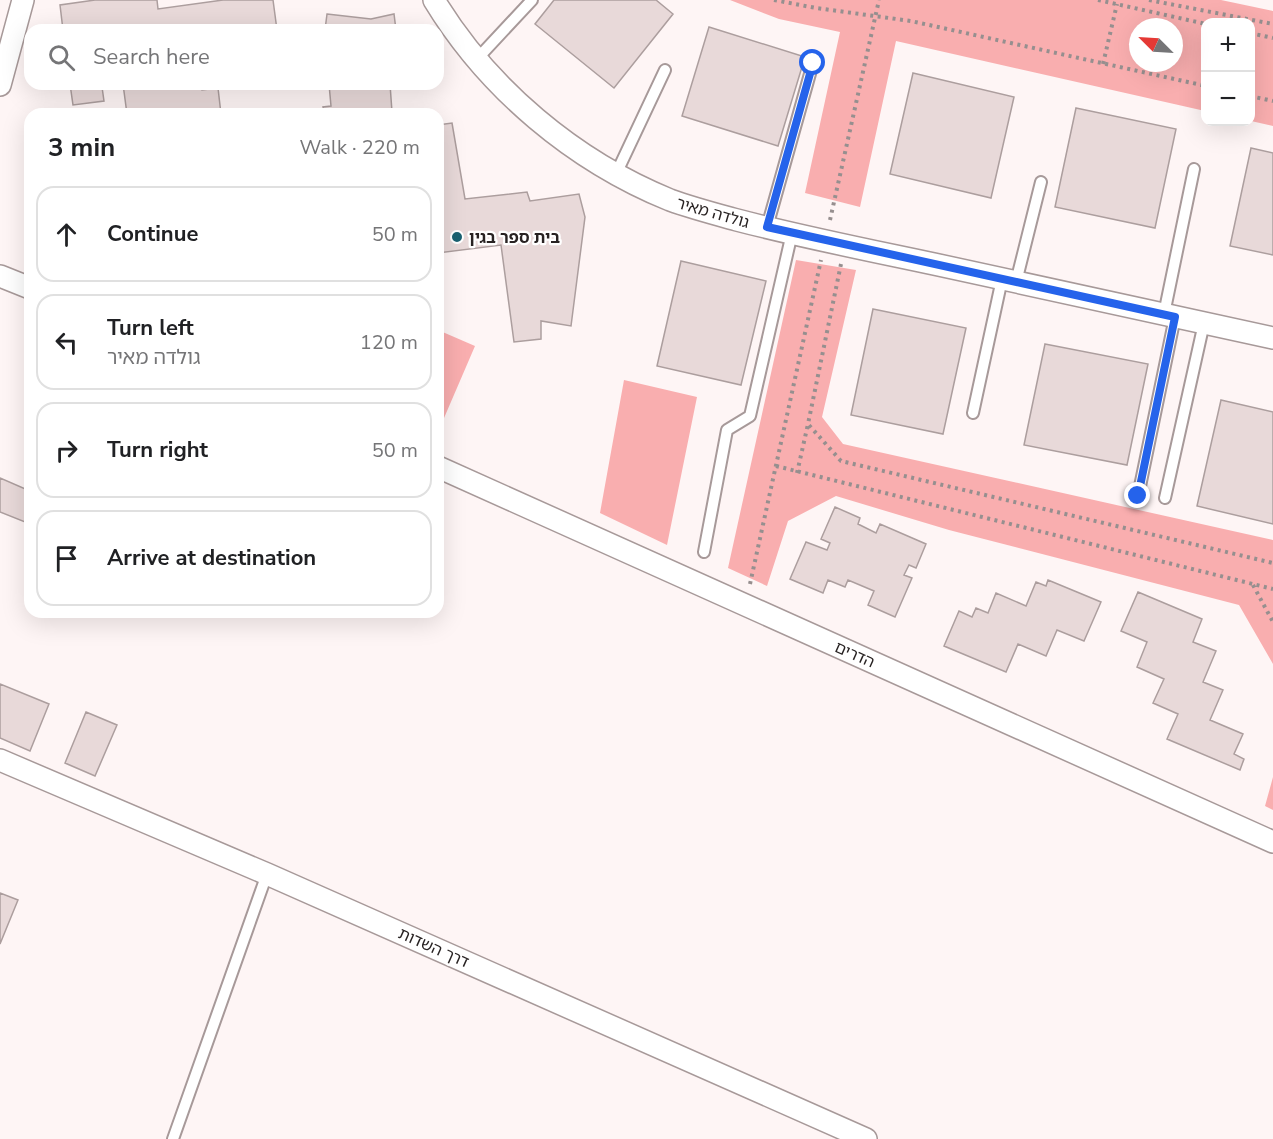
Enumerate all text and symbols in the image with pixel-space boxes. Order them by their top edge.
north arrow [1129,18,1183,72]
map controls [1201,18,1255,126]
button: + [1201,18,1255,72]
search box [24,24,444,90]
icon: search [45,41,78,74]
text: Search here [93,42,210,72]
route start [799,49,825,75]
button: − [1201,72,1255,126]
text: 3 min [48,130,115,165]
text: Walk · 220 m [300,134,420,161]
street label: גולדה מאיר [674,192,752,234]
icon: ahead [50,218,83,251]
text: Continue [107,219,198,249]
text: 50 m [372,221,418,248]
place label: בית ספר בגין [469,227,560,249]
marker: בית ספר בגין [450,230,464,244]
text: Turn left [107,313,194,343]
icon: left [50,326,83,359]
text: 120 m [360,329,418,356]
text: גולדה מאיר [107,344,200,371]
icon: right [50,434,83,467]
text: Turn right [107,435,208,465]
text: 50 m [372,437,418,464]
route end [1124,482,1150,508]
icon: arrive [50,542,83,575]
text: Arrive at destination [107,543,316,573]
street label: הדרים [831,636,878,673]
street label: דרך השדות [395,923,473,973]

